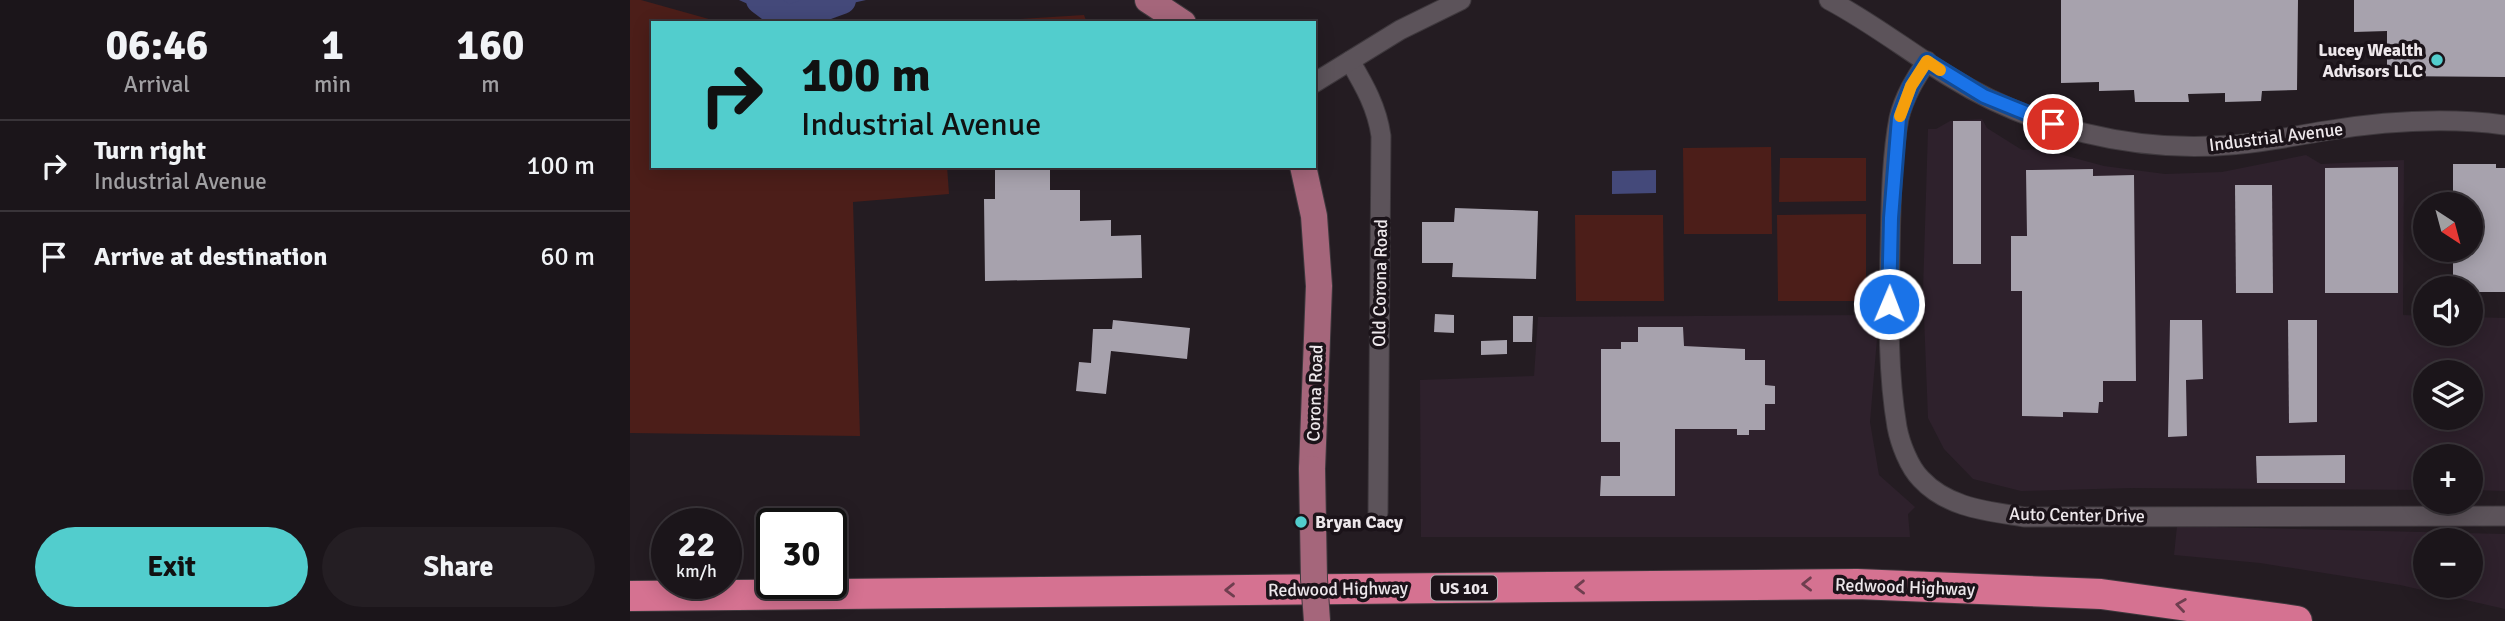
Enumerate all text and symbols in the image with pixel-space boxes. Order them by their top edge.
text: 06:46 [105,20,209,71]
text: 1 [321,20,344,71]
text: 160 [456,20,525,71]
place label: Lucey Wealth Advisors LLC [2318,39,2423,82]
text: 100 m [801,45,931,105]
icon: right [686,49,777,140]
marker: Lucey Wealth Advisors LLC [2429,52,2445,68]
text: Arrival [124,70,190,99]
text: min [314,70,351,99]
text: m [481,70,500,99]
pin [2023,94,2083,154]
text: Industrial Avenue [801,105,1041,144]
icon: arrive [2034,105,2072,143]
street label: Industrial Avenue [2208,118,2344,156]
text: Turn right [94,135,206,167]
icon: right [35,147,73,185]
text: 100 m [526,150,595,182]
text: Industrial Avenue [94,167,267,196]
north arrow [2413,192,2483,262]
map controls [2413,192,2483,598]
street label: Old Corona Road [1368,219,1392,347]
icon: arrive [35,238,73,276]
text: Arrive at destination [94,241,327,273]
text: 60 m [540,241,595,273]
position arrow [1852,267,1926,341]
button: sound [2413,276,2483,346]
street label: Corona Road [1302,344,1328,442]
button: layers [2413,360,2483,430]
button: + [2413,444,2483,514]
street label: Auto Center Drive [2009,503,2145,527]
speed limit sign: 30 [756,508,847,599]
place label: Bryan Cacy [1315,511,1403,533]
marker: Bryan Cacy [1293,514,1309,530]
text: 22 [678,523,715,566]
button: Exit [35,527,308,607]
button: Share [322,527,595,607]
button: − [2413,528,2483,598]
text: km/h [676,560,717,582]
street label: Redwood Highway [1835,574,1976,600]
road number: US 101 [1431,576,1497,600]
street label: Redwood Highway [1268,577,1409,601]
one-way arrow [1801,577,1812,592]
one-way arrow [1574,579,1584,595]
one-way arrow [1224,582,1234,598]
one-way arrow [2175,598,2187,613]

